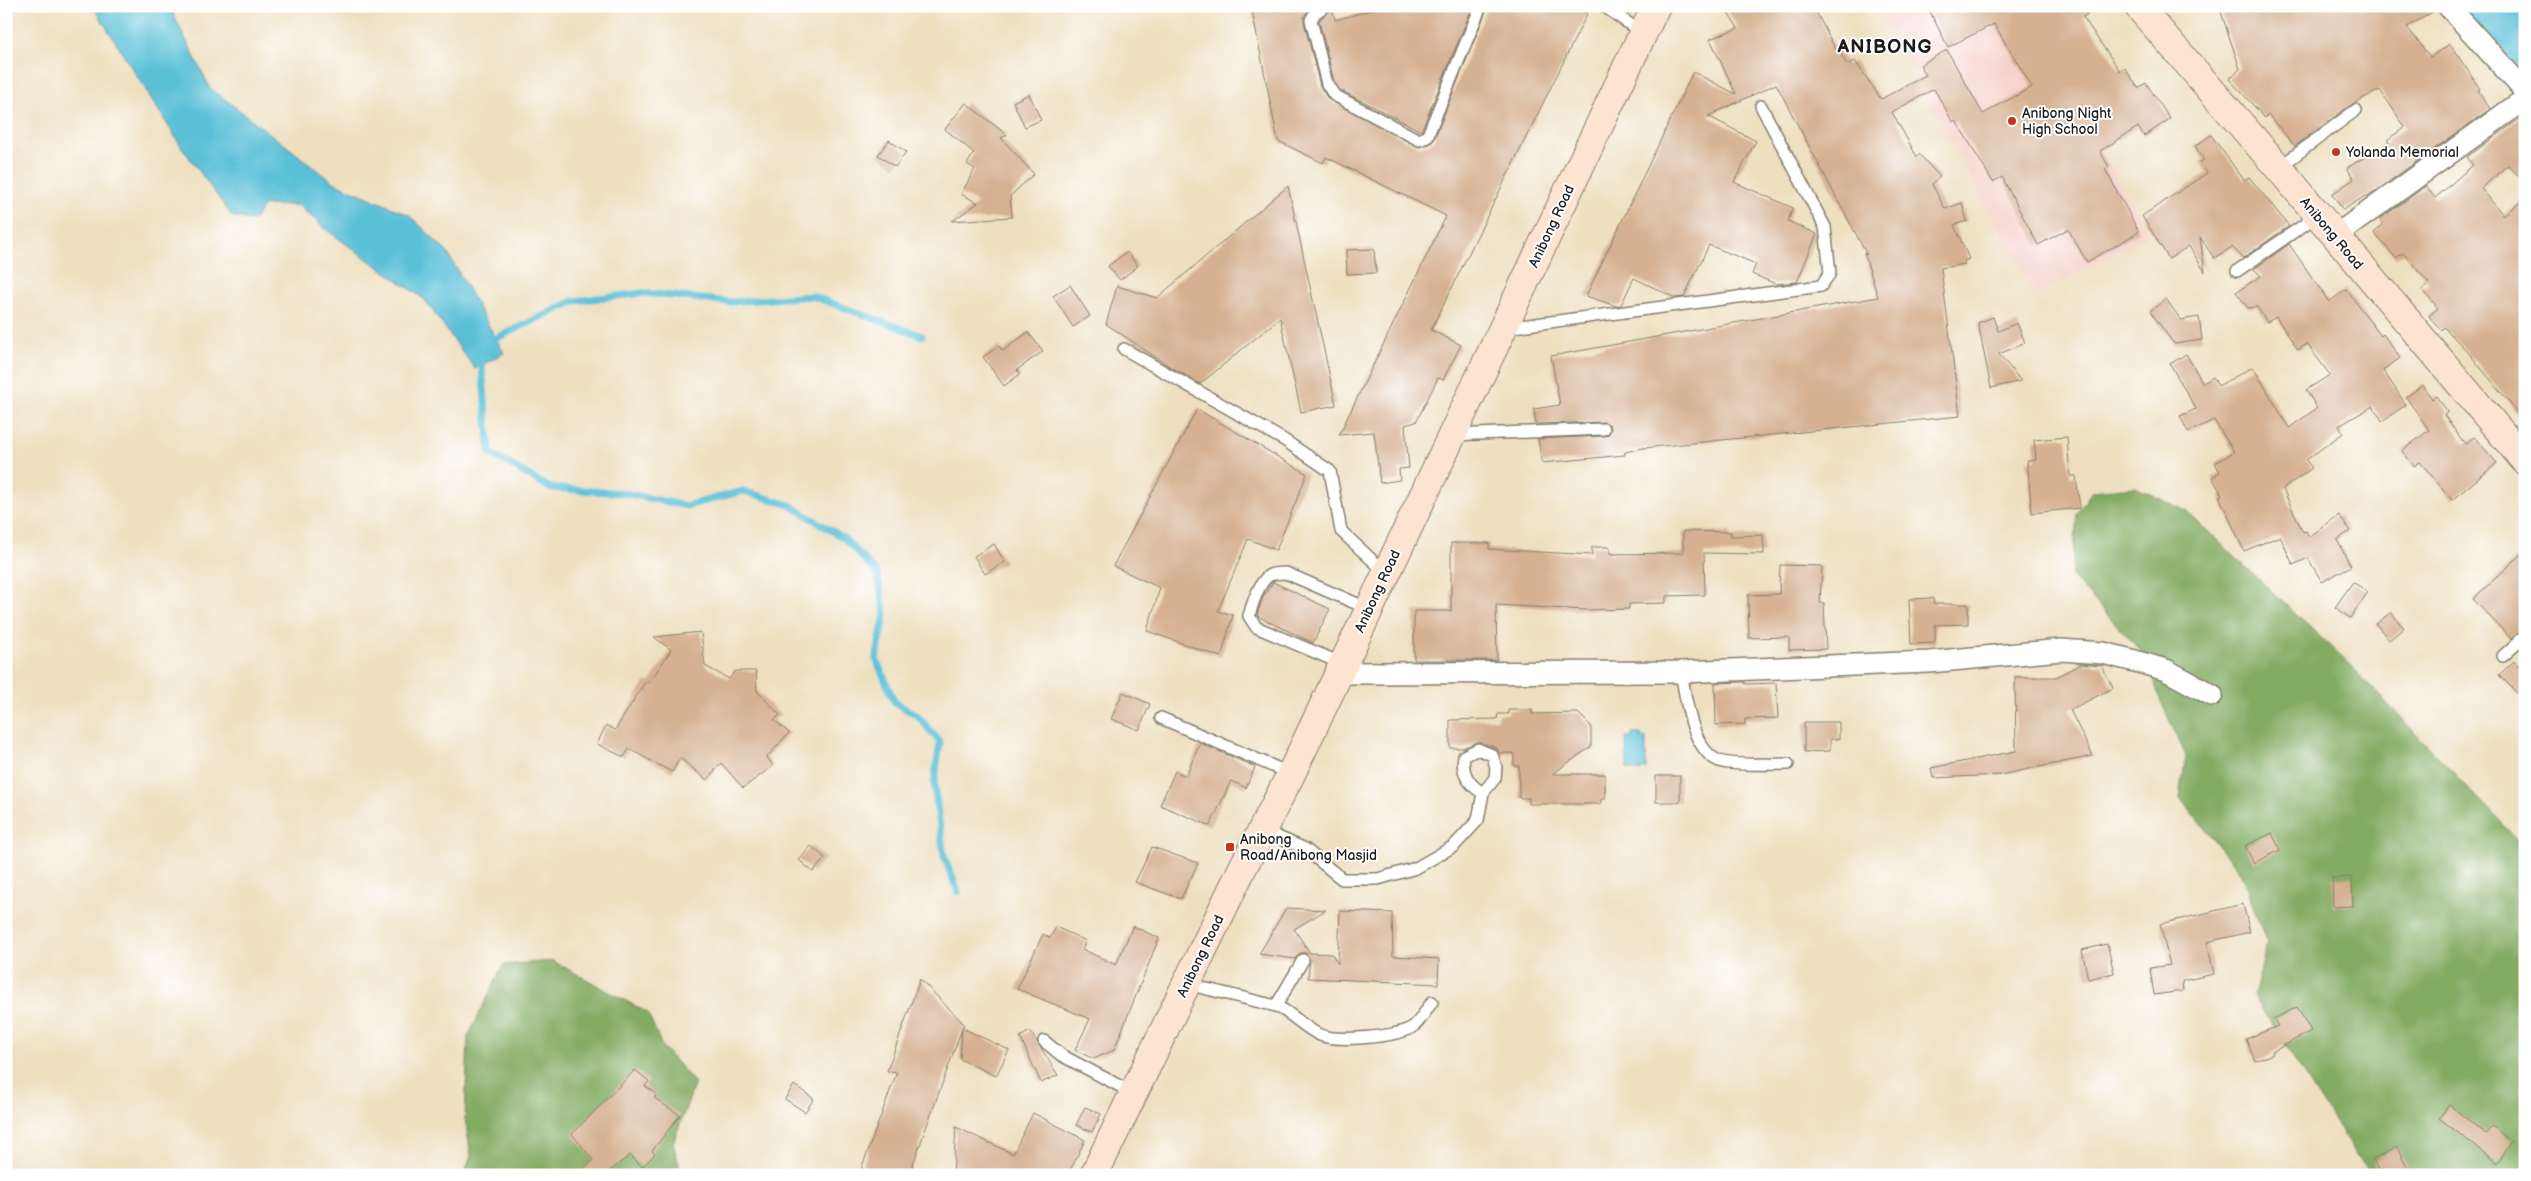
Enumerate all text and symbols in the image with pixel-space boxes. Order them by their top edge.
district label: ANIBONG [1837,36,1932,59]
place label: Anibong Night High School [2022,105,2112,138]
marker: Anibong Night High School [2006,115,2018,127]
place label: Yolanda Memorial [2345,144,2459,161]
marker: Yolanda Memorial [2330,146,2342,158]
street label: Anibong Road [1525,182,1578,270]
street label: Anibong Road [2296,194,2367,273]
street label: Anibong Road [1351,547,1404,635]
place label: Anibong Road/Anibong Masjid [1240,831,1377,864]
marker: Anibong Road/Anibong Masjid [1224,841,1236,853]
street label: Anibong Road [1173,912,1228,1000]

